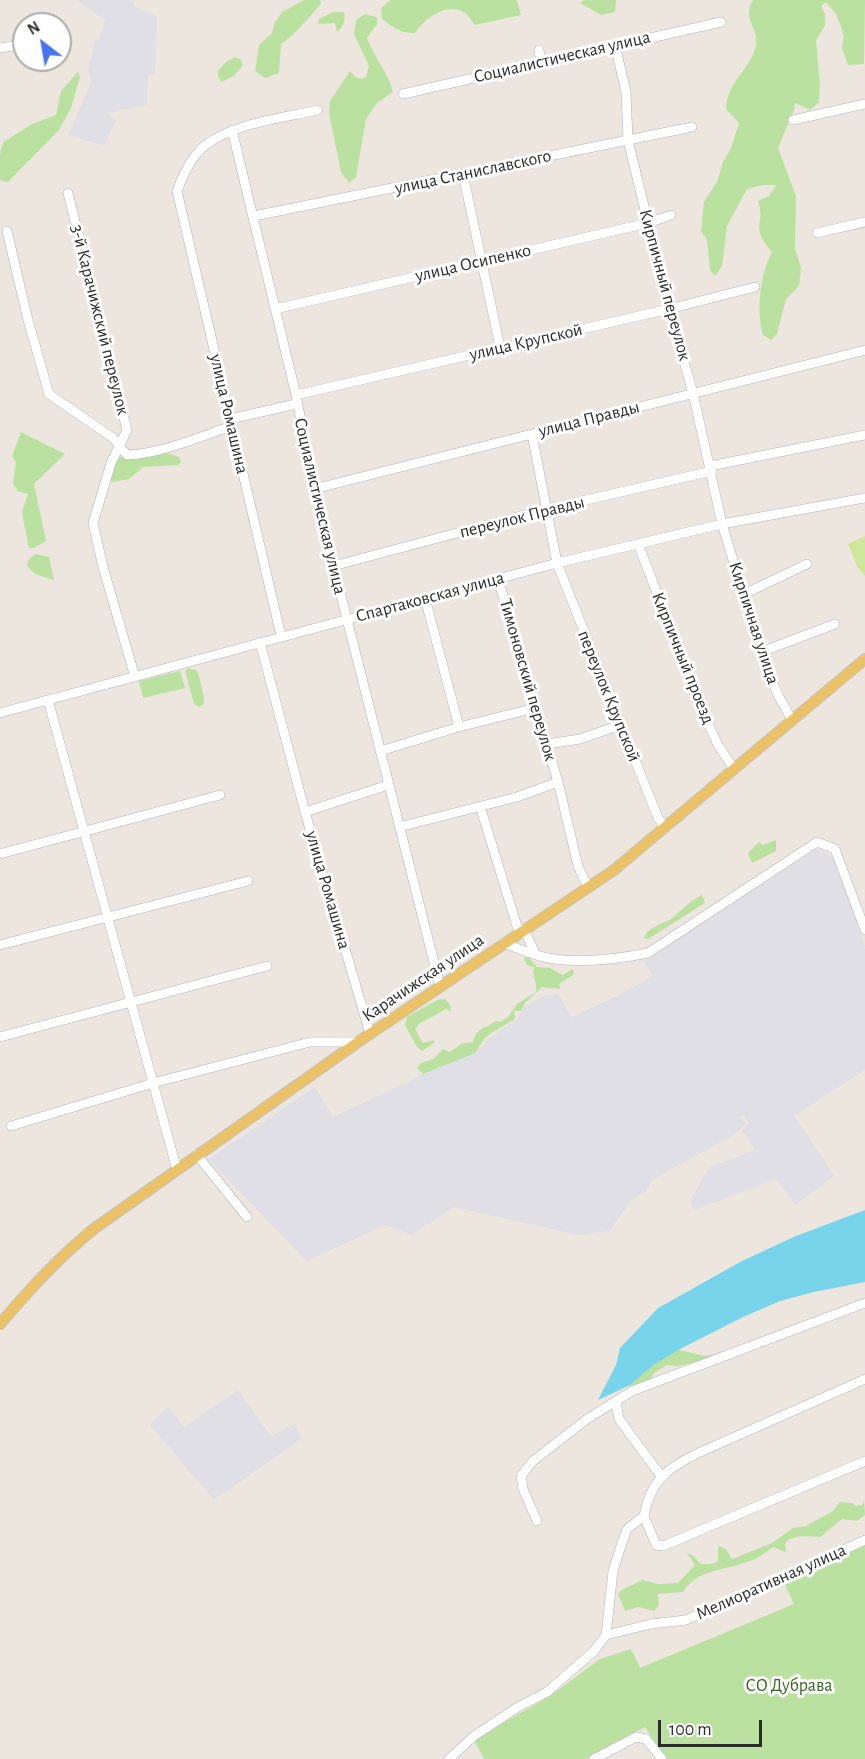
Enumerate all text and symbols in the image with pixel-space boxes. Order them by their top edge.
north arrow [12,12,72,72]
text: N [25,19,43,38]
street label: Социалистическая улица [472,26,652,88]
street label: улица Станиславского [393,145,553,199]
street label: Кирпичный переулок [634,207,696,363]
street label: 3-й Карачижский переулок [66,223,134,417]
street label: улица Осипенко [413,239,533,287]
street label: улица Крупской [467,319,585,365]
street label: улица Ромашина [205,352,253,476]
street label: улица Правды [536,396,642,442]
street label: Социалистическая улица [289,416,351,596]
street label: переулок Правды [457,491,587,543]
street label: Кирпичная улица [724,559,784,687]
street label: Спартаковская улица [353,567,507,627]
street label: Кирпичный проезд [647,589,719,727]
street label: Тимоновский переулок [495,596,561,764]
street label: переулок Крупской [573,627,645,765]
street label: улица Ромашина [301,828,355,952]
street label: Карачижская улица [358,929,488,1027]
street label: Мелиоративная улица [693,1539,849,1625]
park label: СО Дубрава [746,1675,832,1697]
scale bar [661,1708,764,1746]
text: 100 m [669,1721,712,1739]

